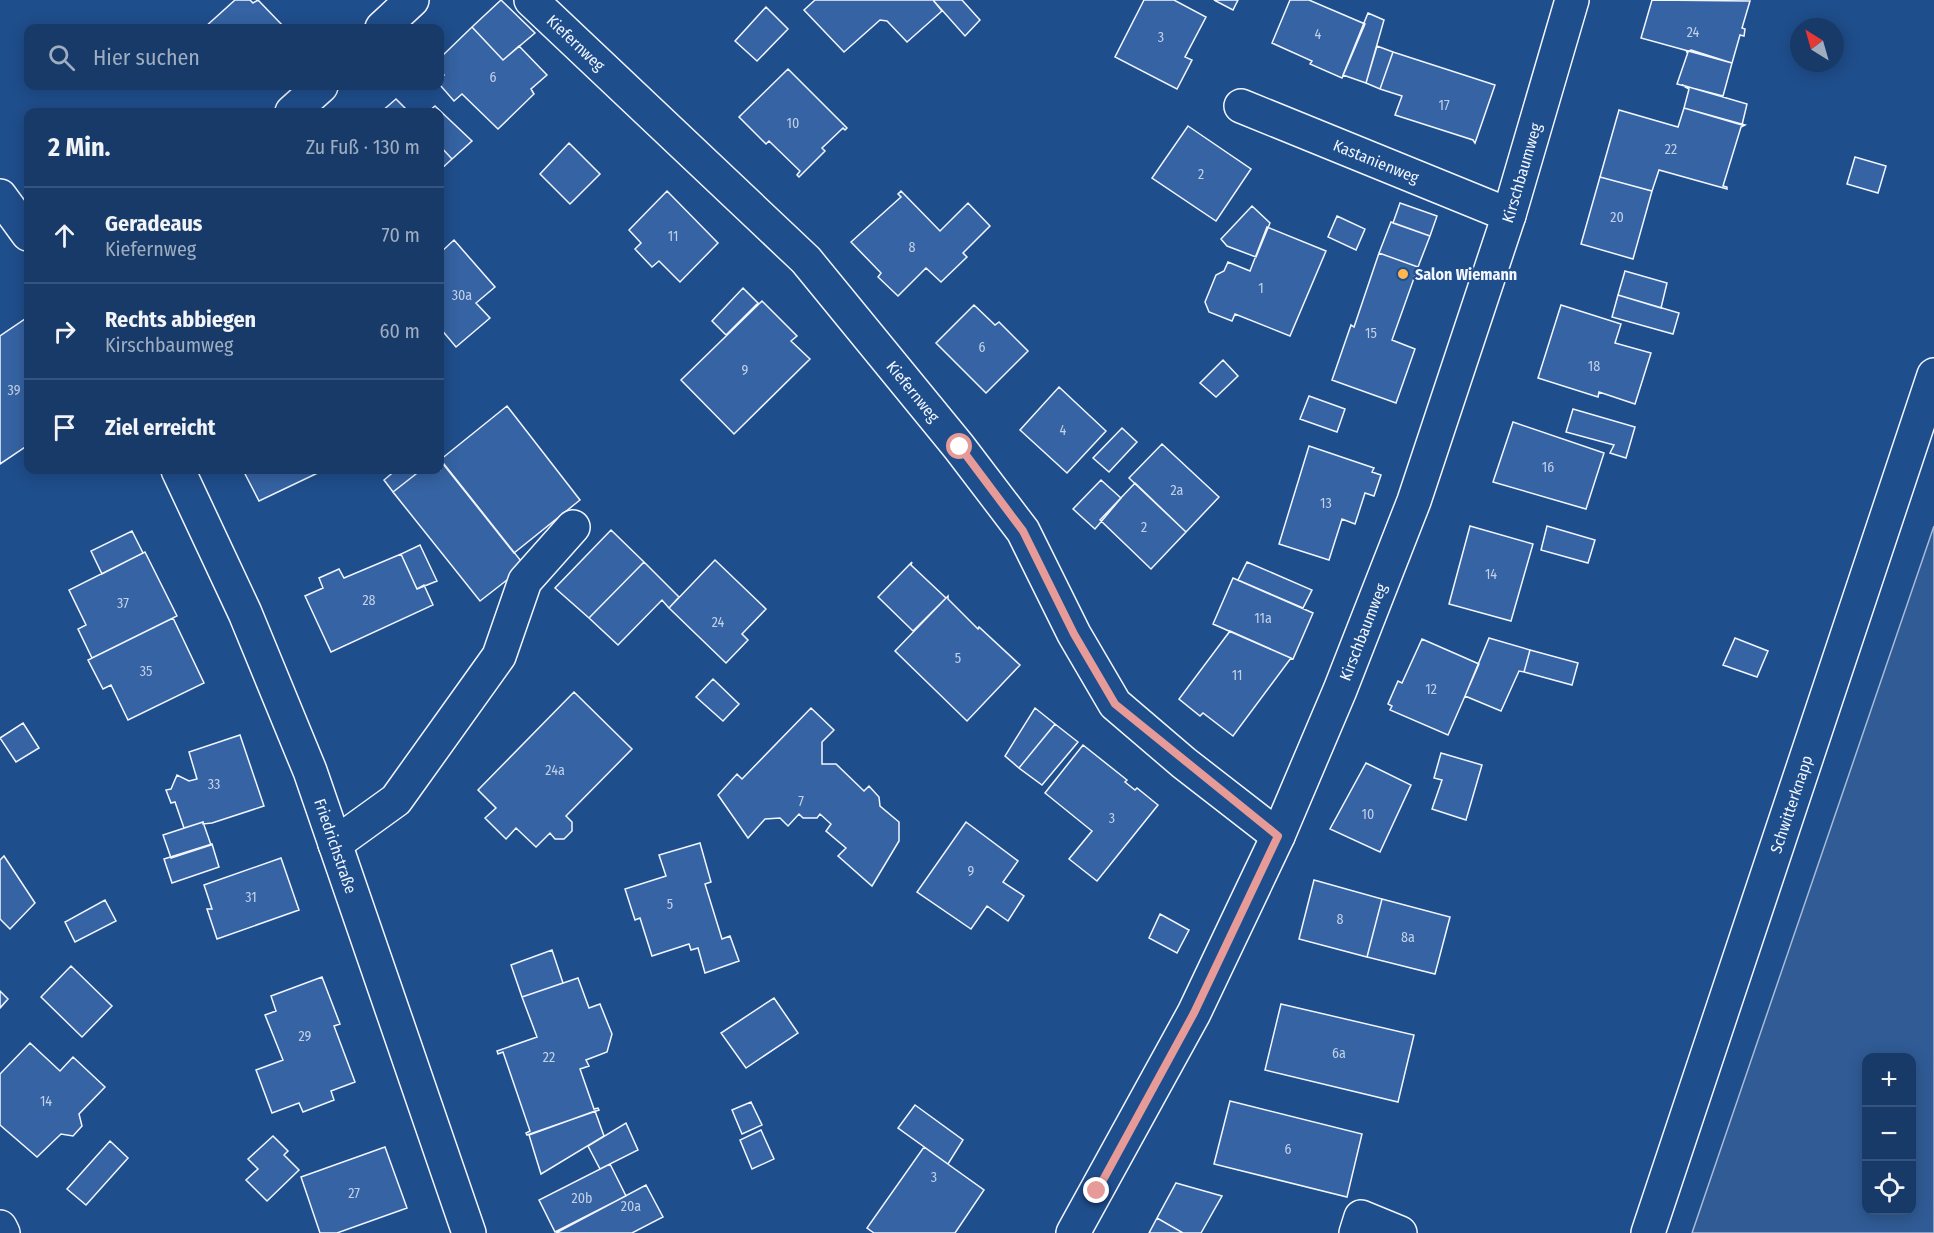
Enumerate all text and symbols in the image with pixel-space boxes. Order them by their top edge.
street label: Kiefernweg [543,11,609,75]
north arrow [1790,18,1844,72]
search box [24,24,444,90]
house number: 24 [1687,24,1700,41]
house number: 4 [1315,26,1322,43]
house number: 3 [1158,29,1164,46]
icon: search [45,41,78,74]
text: Hier suchen [93,44,200,71]
house number: 6 [490,69,497,86]
house number: 17 [1438,97,1450,114]
house number: 10 [787,115,799,132]
street label: Kirschbaumweg [1498,120,1545,225]
text: 2 Min. [48,132,110,163]
text: Zu Fuß · 130 m [306,135,420,159]
street label: Kastanienweg [1331,135,1422,187]
house number: 22 [1665,141,1677,158]
house number: 2 [1198,166,1204,183]
house number: 20 [1610,209,1624,226]
text: Geradeaus [105,210,202,237]
icon: ahead [48,219,81,252]
text: 70 m [382,223,420,247]
house number: 11 [668,228,678,245]
text: Kiefernweg [105,237,196,261]
house number: 8 [909,239,916,256]
place label: Salon Wiemann [1415,265,1517,284]
marker: Salon Wiemann [1396,267,1410,281]
house number: 1 [1258,280,1264,297]
house number: 30a [452,287,472,304]
text: Rechts abbiegen [105,306,256,333]
icon: right [48,315,81,348]
text: 60 m [380,319,420,343]
house number: 15 [1365,325,1377,342]
text: Kirschbaumweg [105,333,233,357]
house number: 6 [979,339,986,356]
street label: Kiefernweg [883,357,944,426]
house number: 18 [1588,358,1600,375]
house number: 9 [742,362,749,379]
house number: 39 [8,382,21,399]
icon: arrive [48,411,81,444]
text: Ziel erreicht [105,414,216,441]
house number: 4 [1060,422,1067,439]
route start [946,433,972,459]
house number: 16 [1542,459,1554,476]
house number: 2a [1171,482,1184,499]
house number: 13 [1320,495,1332,512]
house number: 2 [1141,519,1147,536]
house number: 14 [1485,566,1497,583]
street label: Kirschbaumweg [1335,580,1391,683]
house number: 28 [362,592,376,609]
house number: 37 [117,595,129,612]
house number: 11a [1254,610,1272,627]
house number: 24 [712,614,725,631]
house number: 5 [955,650,961,667]
house number: 35 [140,663,152,680]
house number: 11 [1232,667,1242,684]
house number: 12 [1425,681,1437,698]
street label: Schwitterknapp [1766,753,1816,856]
house number: 24a [545,762,565,779]
house number: 33 [208,776,220,793]
house number: 7 [798,793,804,810]
street label: Friedrichstraße [311,796,361,896]
house number: 10 [1362,806,1374,823]
house number: 3 [1109,810,1115,827]
house number: 9 [968,863,975,880]
house number: 31 [245,889,257,906]
house number: 5 [667,896,673,913]
house number: 8 [1337,911,1344,928]
house number: 8a [1401,929,1415,946]
house number: 29 [299,1028,312,1045]
house number: 6a [1332,1045,1346,1062]
house number: 22 [543,1049,555,1066]
map controls [1862,1053,1916,1215]
button: + [1862,1053,1916,1107]
house number: 14 [40,1093,52,1110]
button: − [1862,1107,1916,1161]
house number: 6 [1285,1141,1292,1158]
button: locate [1862,1161,1916,1215]
house number: 3 [931,1169,937,1186]
route end [1083,1177,1109,1203]
house number: 27 [348,1185,360,1202]
house number: 20b [572,1190,592,1207]
house number: 20a [621,1198,641,1215]

